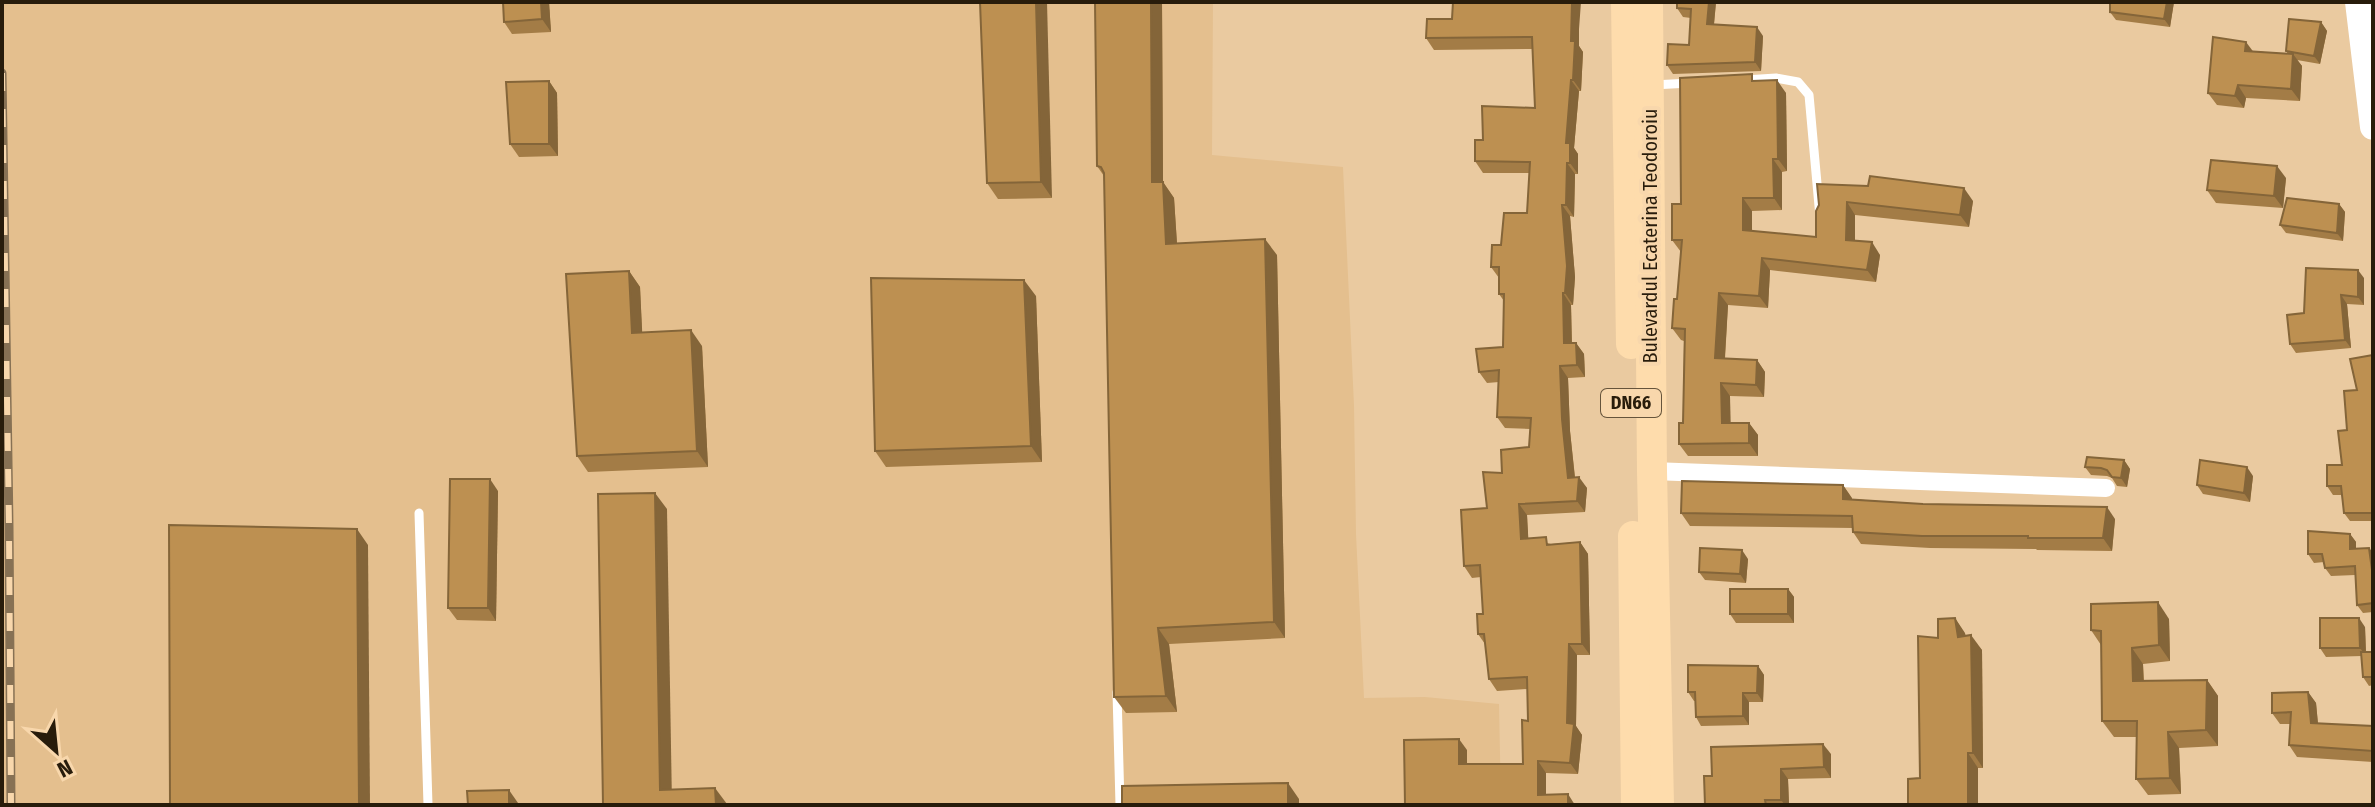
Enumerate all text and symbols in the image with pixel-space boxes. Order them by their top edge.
street label: Bulevardul Ecaterina Teodoroiu [1638,109,1662,363]
road number: DN66 [1601,389,1661,417]
north arrow [16,711,96,791]
text: N [53,753,77,783]

